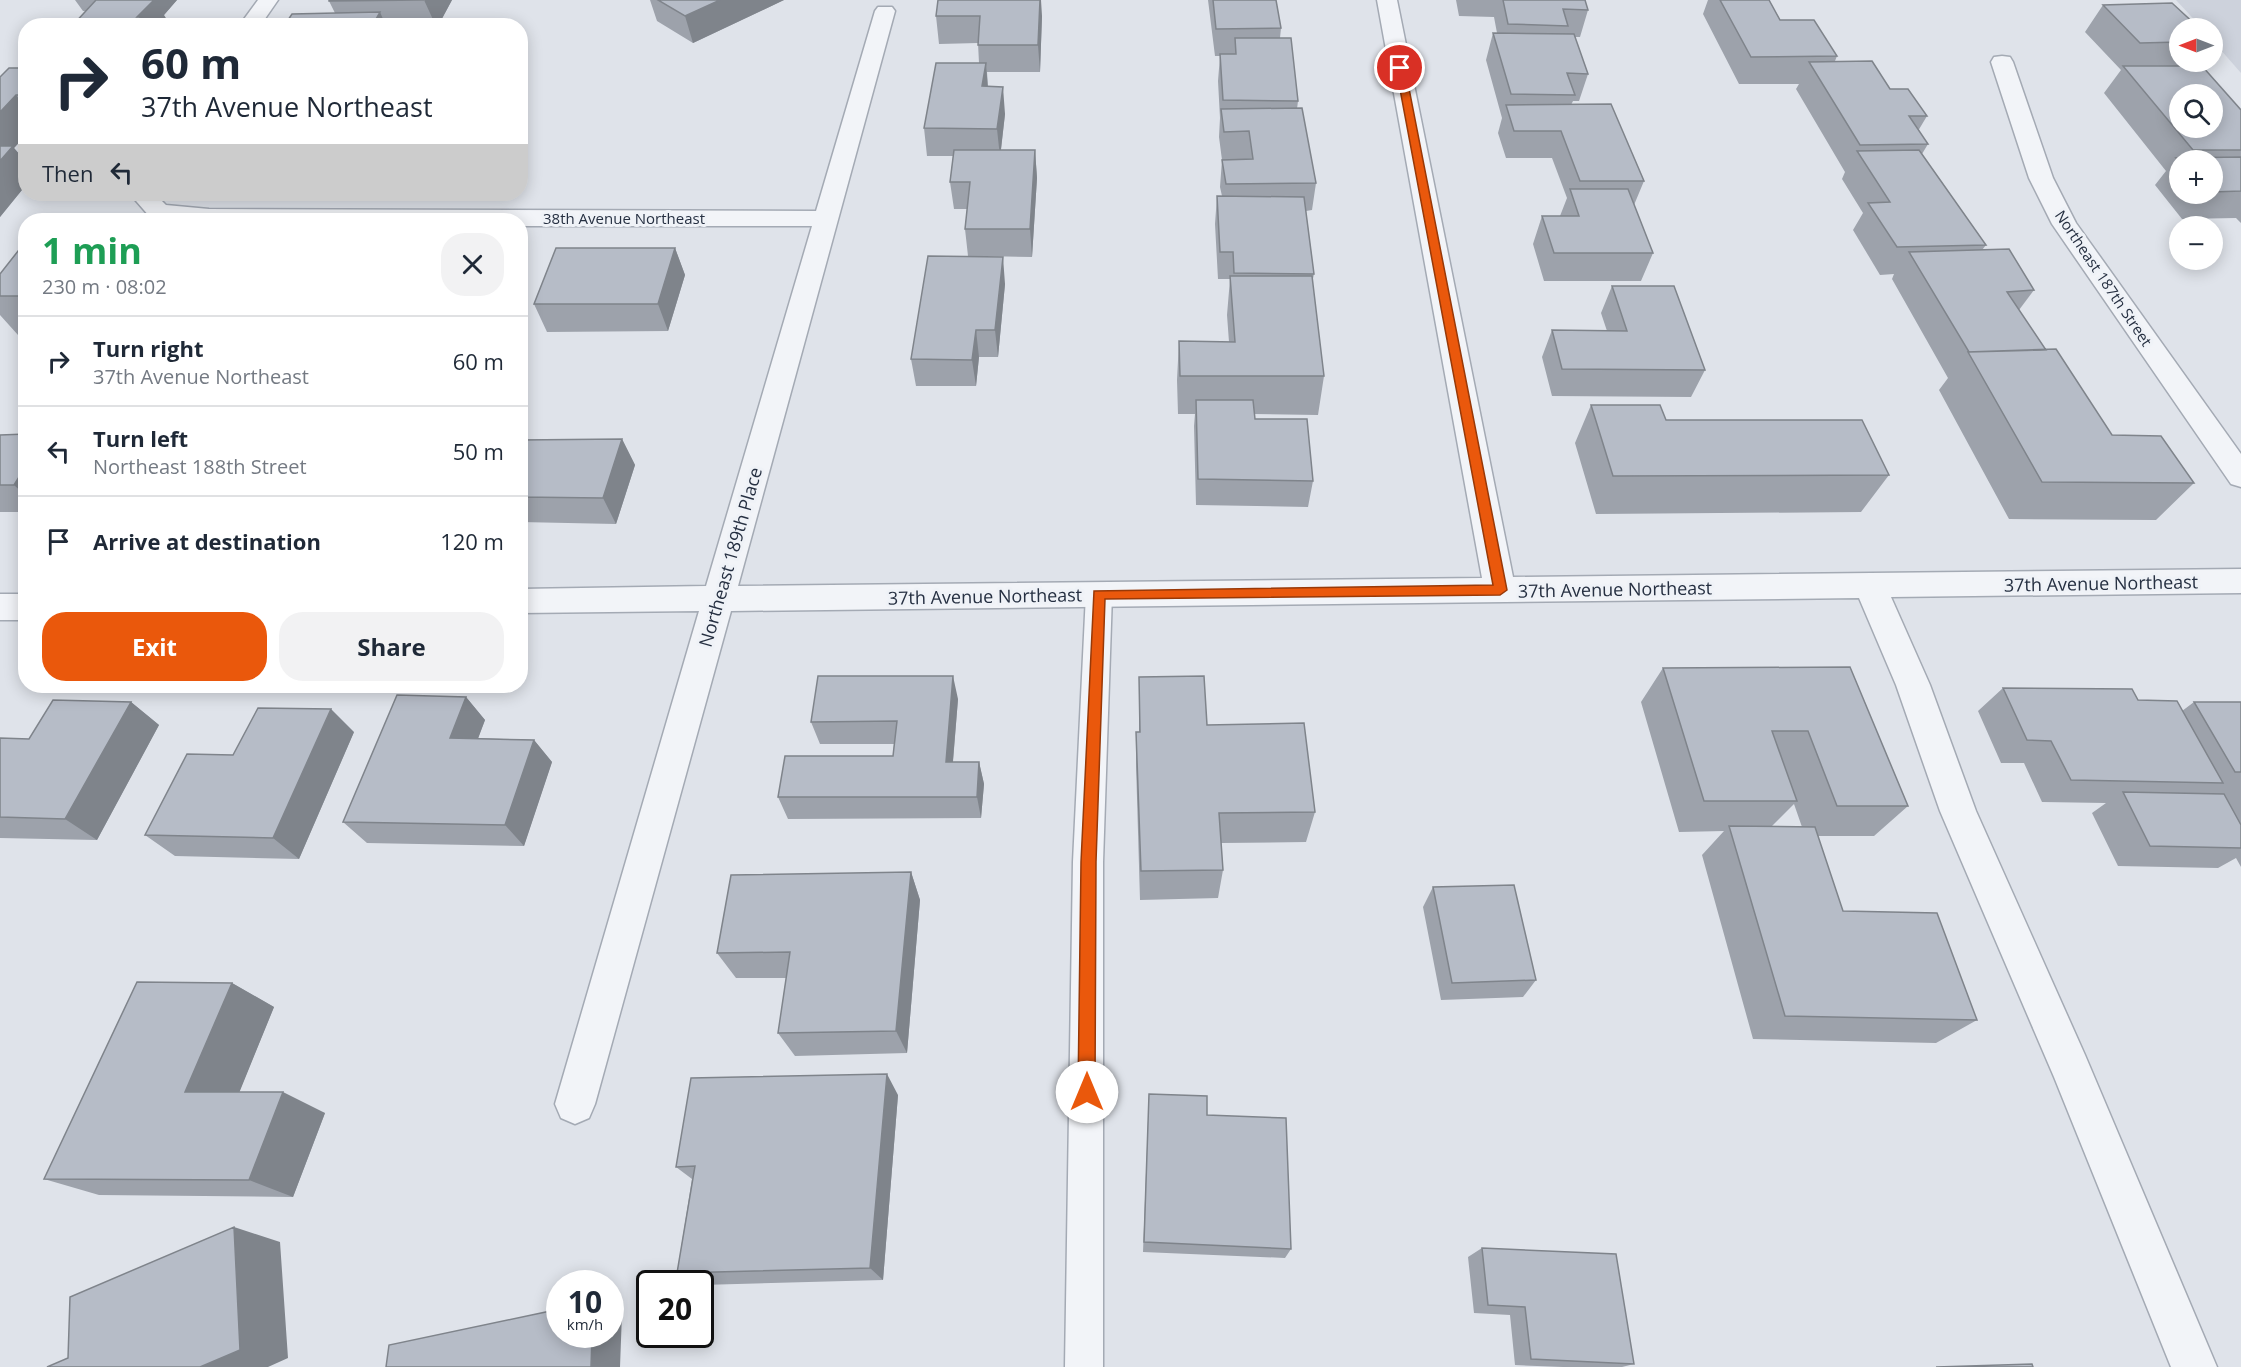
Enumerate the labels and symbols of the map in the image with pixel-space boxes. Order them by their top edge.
north arrow [2169,18,2223,72]
pin [1374,42,1425,93]
street label: Northeast 187th Street [2051,206,2157,350]
street label: 38th Avenue Northeast [543,208,705,228]
street label: Northeast 189th Place [693,464,767,650]
street label: 37th Avenue Northeast [2004,569,2198,597]
street label: 37th Avenue Northeast [1518,575,1712,603]
street label: 37th Avenue Northeast [888,582,1082,610]
position arrow [1055,1060,1119,1124]
speed limit sign: 20 [636,1270,714,1348]

